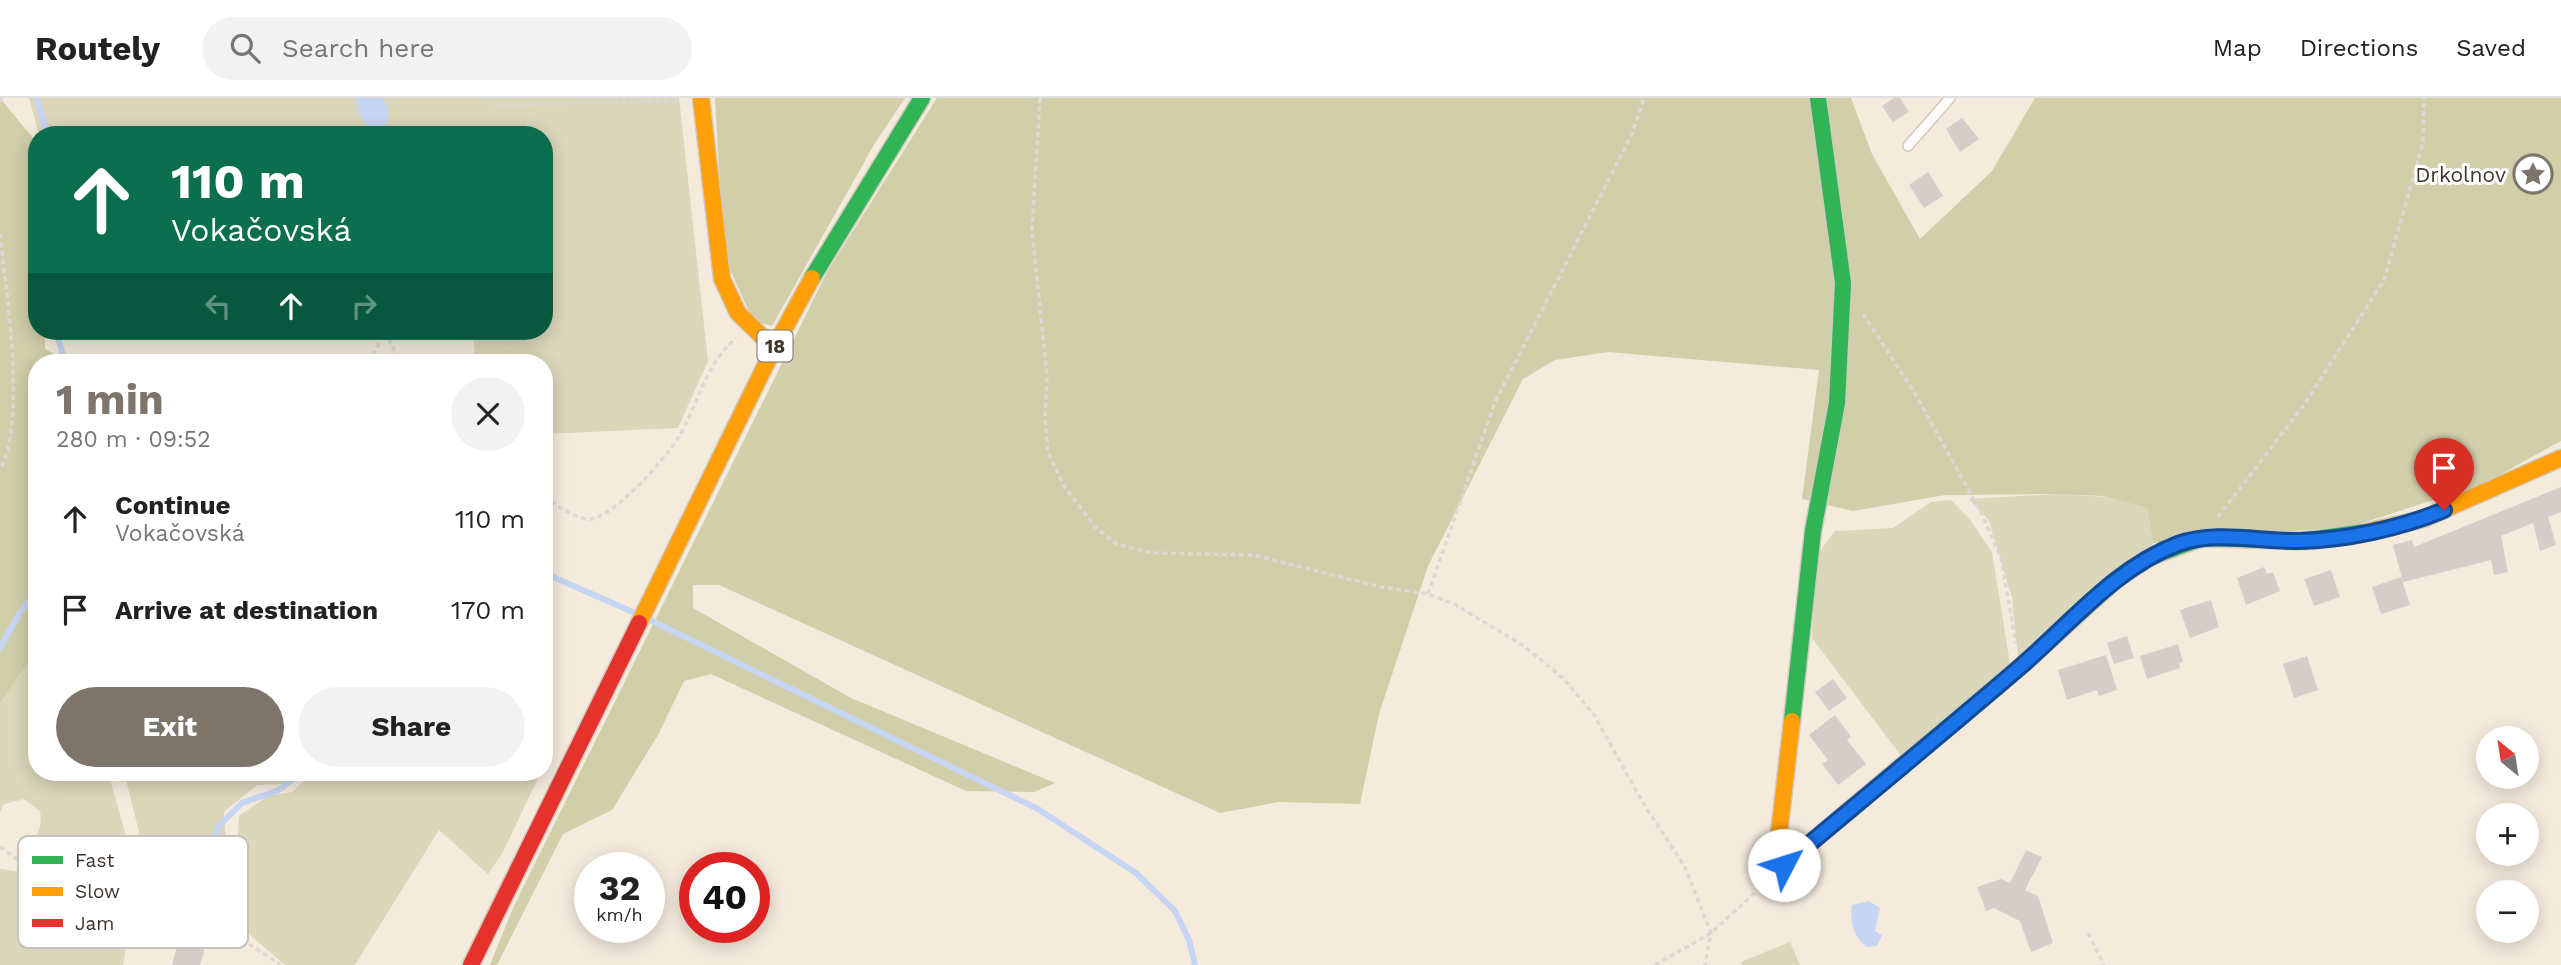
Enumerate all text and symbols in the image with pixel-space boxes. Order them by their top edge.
search box [202,17,692,80]
text: Routely [35,29,160,68]
icon: search [226,29,264,67]
text: Search here [282,33,434,63]
text: Map [2213,34,2262,62]
text: Directions [2300,34,2418,62]
text: Saved [2456,34,2526,62]
text: 110 m [171,152,305,210]
place icon: Drkolnov [2512,153,2554,195]
icon: ahead [56,154,147,245]
place label: Drkolnov [2415,162,2506,187]
text: Vokačovská [171,211,352,249]
icon: left [199,287,237,325]
icon: ahead [272,287,310,325]
icon: right [345,287,383,325]
road number: 18 [758,330,792,362]
text: 1 min [56,375,164,424]
button: close [451,377,525,451]
text: 280 m · 09:52 [56,426,211,453]
pin [2414,438,2474,510]
icon: arrive [2425,449,2463,487]
text: Continue [115,490,231,520]
icon: ahead [56,500,94,538]
text: 110 m [455,504,525,534]
text: Vokačovská [115,520,245,547]
icon: arrive [56,591,94,629]
text: Arrive at destination [115,595,378,625]
text: 170 m [451,595,525,625]
button: Exit [56,687,284,767]
button: Share [298,687,525,767]
north arrow [2476,726,2539,789]
map controls [2476,726,2539,943]
button: + [2476,803,2539,866]
position arrow [1747,828,1821,902]
legend [18,836,248,948]
text: Fast [75,849,114,872]
speed limit sign: 40 [679,852,770,943]
text: 32 [599,867,640,909]
text: Slow [75,880,120,903]
button: − [2476,880,2539,943]
text: km/h [596,904,643,925]
text: Jam [75,912,114,935]

